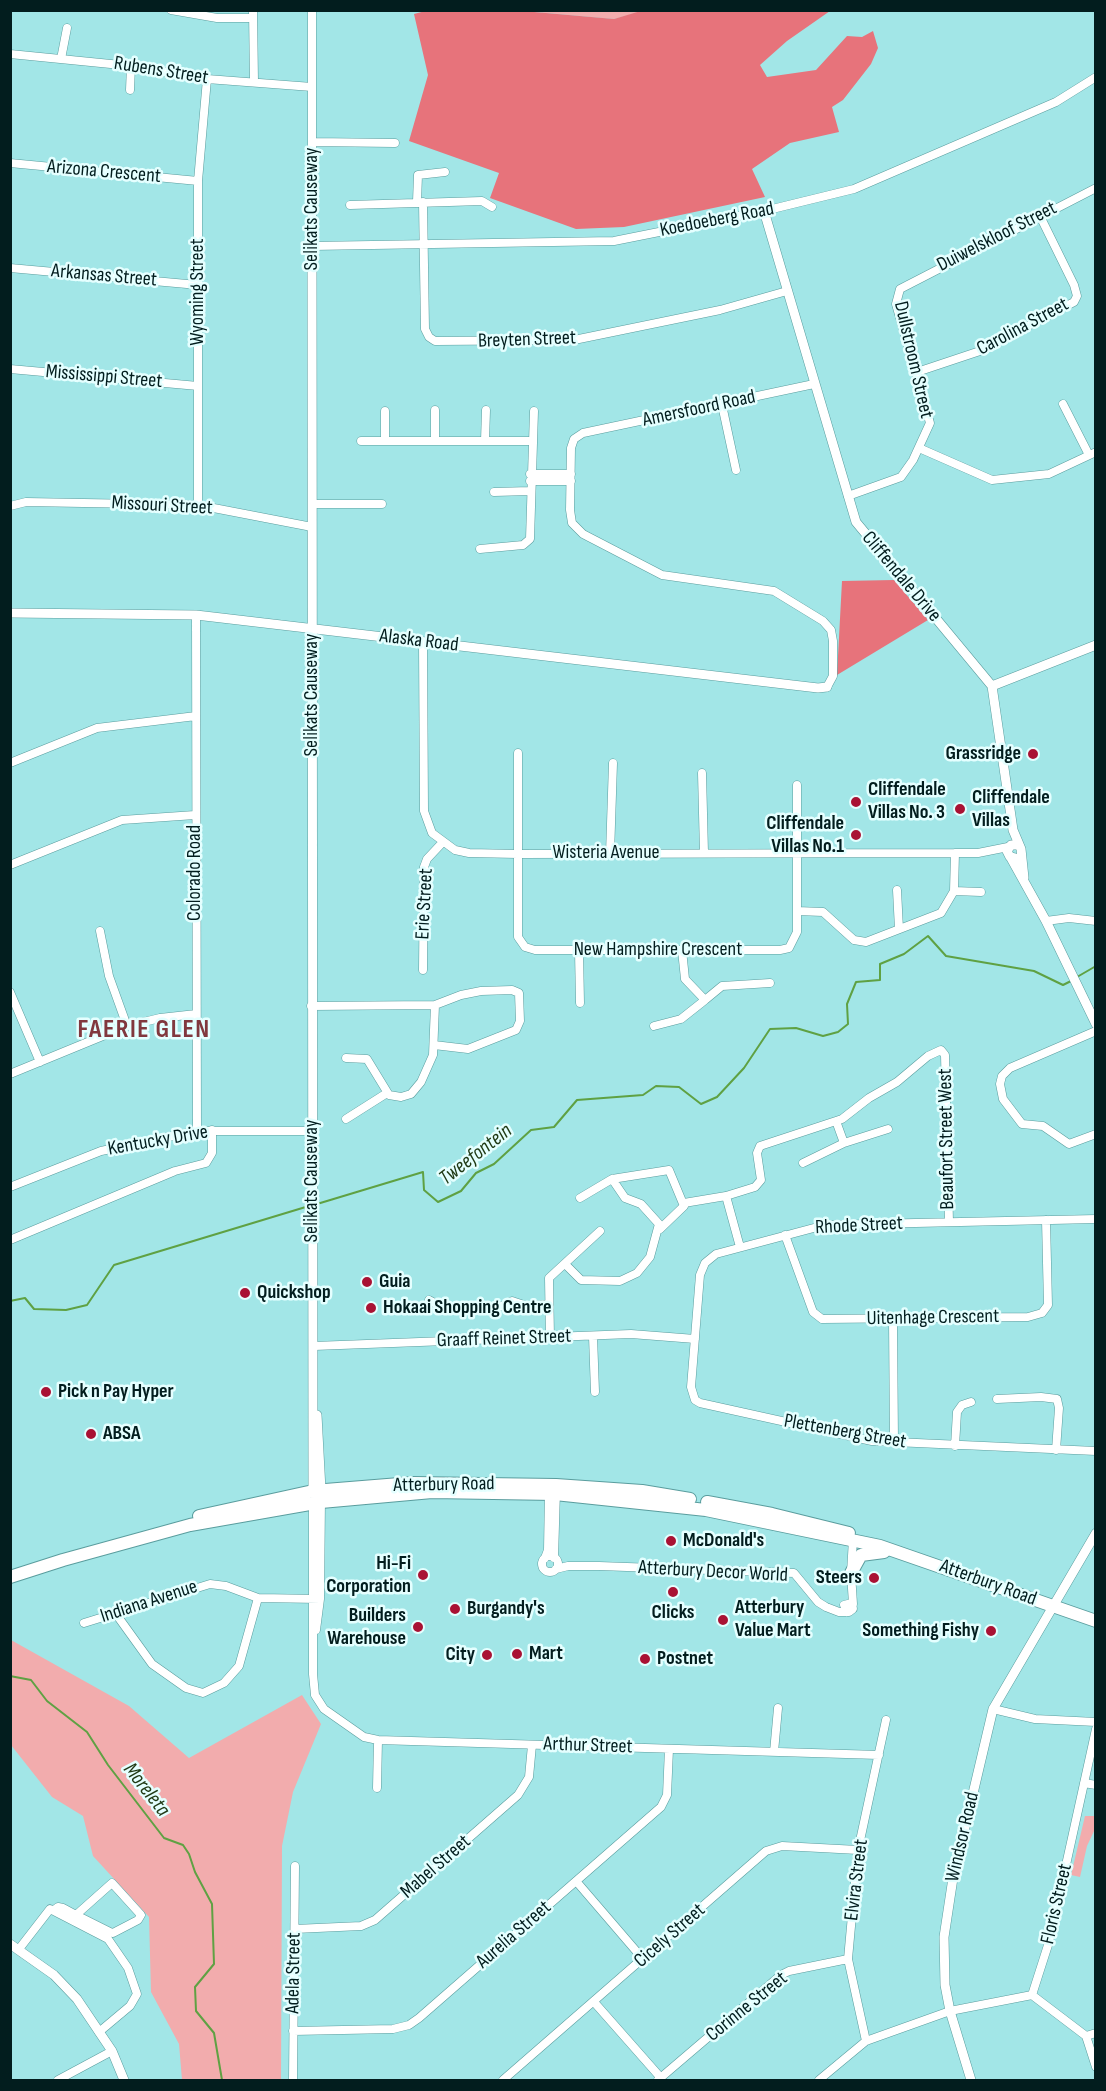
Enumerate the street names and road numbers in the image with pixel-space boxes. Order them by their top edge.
street label: Rubens Street [112,52,210,90]
street label: Selikats Causeway [300,148,324,270]
street label: Arizona Crescent [46,155,162,189]
street label: Koedoeberg Road [658,197,776,243]
street label: Duiwelskloof Street [933,197,1061,277]
street label: Wyoming Street [186,238,210,346]
street label: Arkansas Street [50,259,158,293]
street label: Carolina Street [973,293,1073,361]
street label: Dullstroom Street [888,299,938,421]
street label: Breyten Street [478,326,576,354]
street label: Mississippi Street [45,360,163,394]
street label: Amersfoord Road [640,385,758,433]
street label: Missouri Street [111,491,213,521]
street label: Cliffendale Drive [856,527,946,627]
street label: Alaska Road [378,624,460,658]
street label: Selikats Causeway [300,634,324,756]
street label: Colorado Road [183,825,207,921]
street label: Wisteria Avenue [552,841,660,865]
street label: Erie Street [411,868,439,940]
street label: New Hampshire Crescent [574,938,742,962]
street label: Beaufort Street West [934,1068,960,1210]
street label: Kentucky Drive [106,1120,210,1162]
street label: Selikats Causeway [300,1120,324,1242]
street label: Rhode Street [815,1212,903,1240]
street label: Uitenhage Crescent [867,1305,999,1331]
street label: Graaff Reinet Street [436,1325,572,1353]
street label: Plettenberg Street [782,1409,908,1455]
street label: Atterbury Road [393,1472,495,1498]
street label: Atterbury Road [936,1554,1040,1612]
street label: Atterbury Decor World [638,1556,788,1588]
street label: Indiana Avenue [97,1575,201,1629]
street label: Arthur Street [543,1732,633,1760]
street label: Windsor Road [941,1790,985,1884]
street label: Mabel Street [396,1830,476,1904]
street label: Elvira Street [840,1838,874,1922]
street label: Floris Street [1036,1862,1078,1946]
street label: Aurelia Street [472,1896,556,1974]
street label: Cicely Street [630,1899,710,1973]
street label: Adela Street [281,1932,307,2014]
street label: Corinne Street [701,1967,793,2047]

